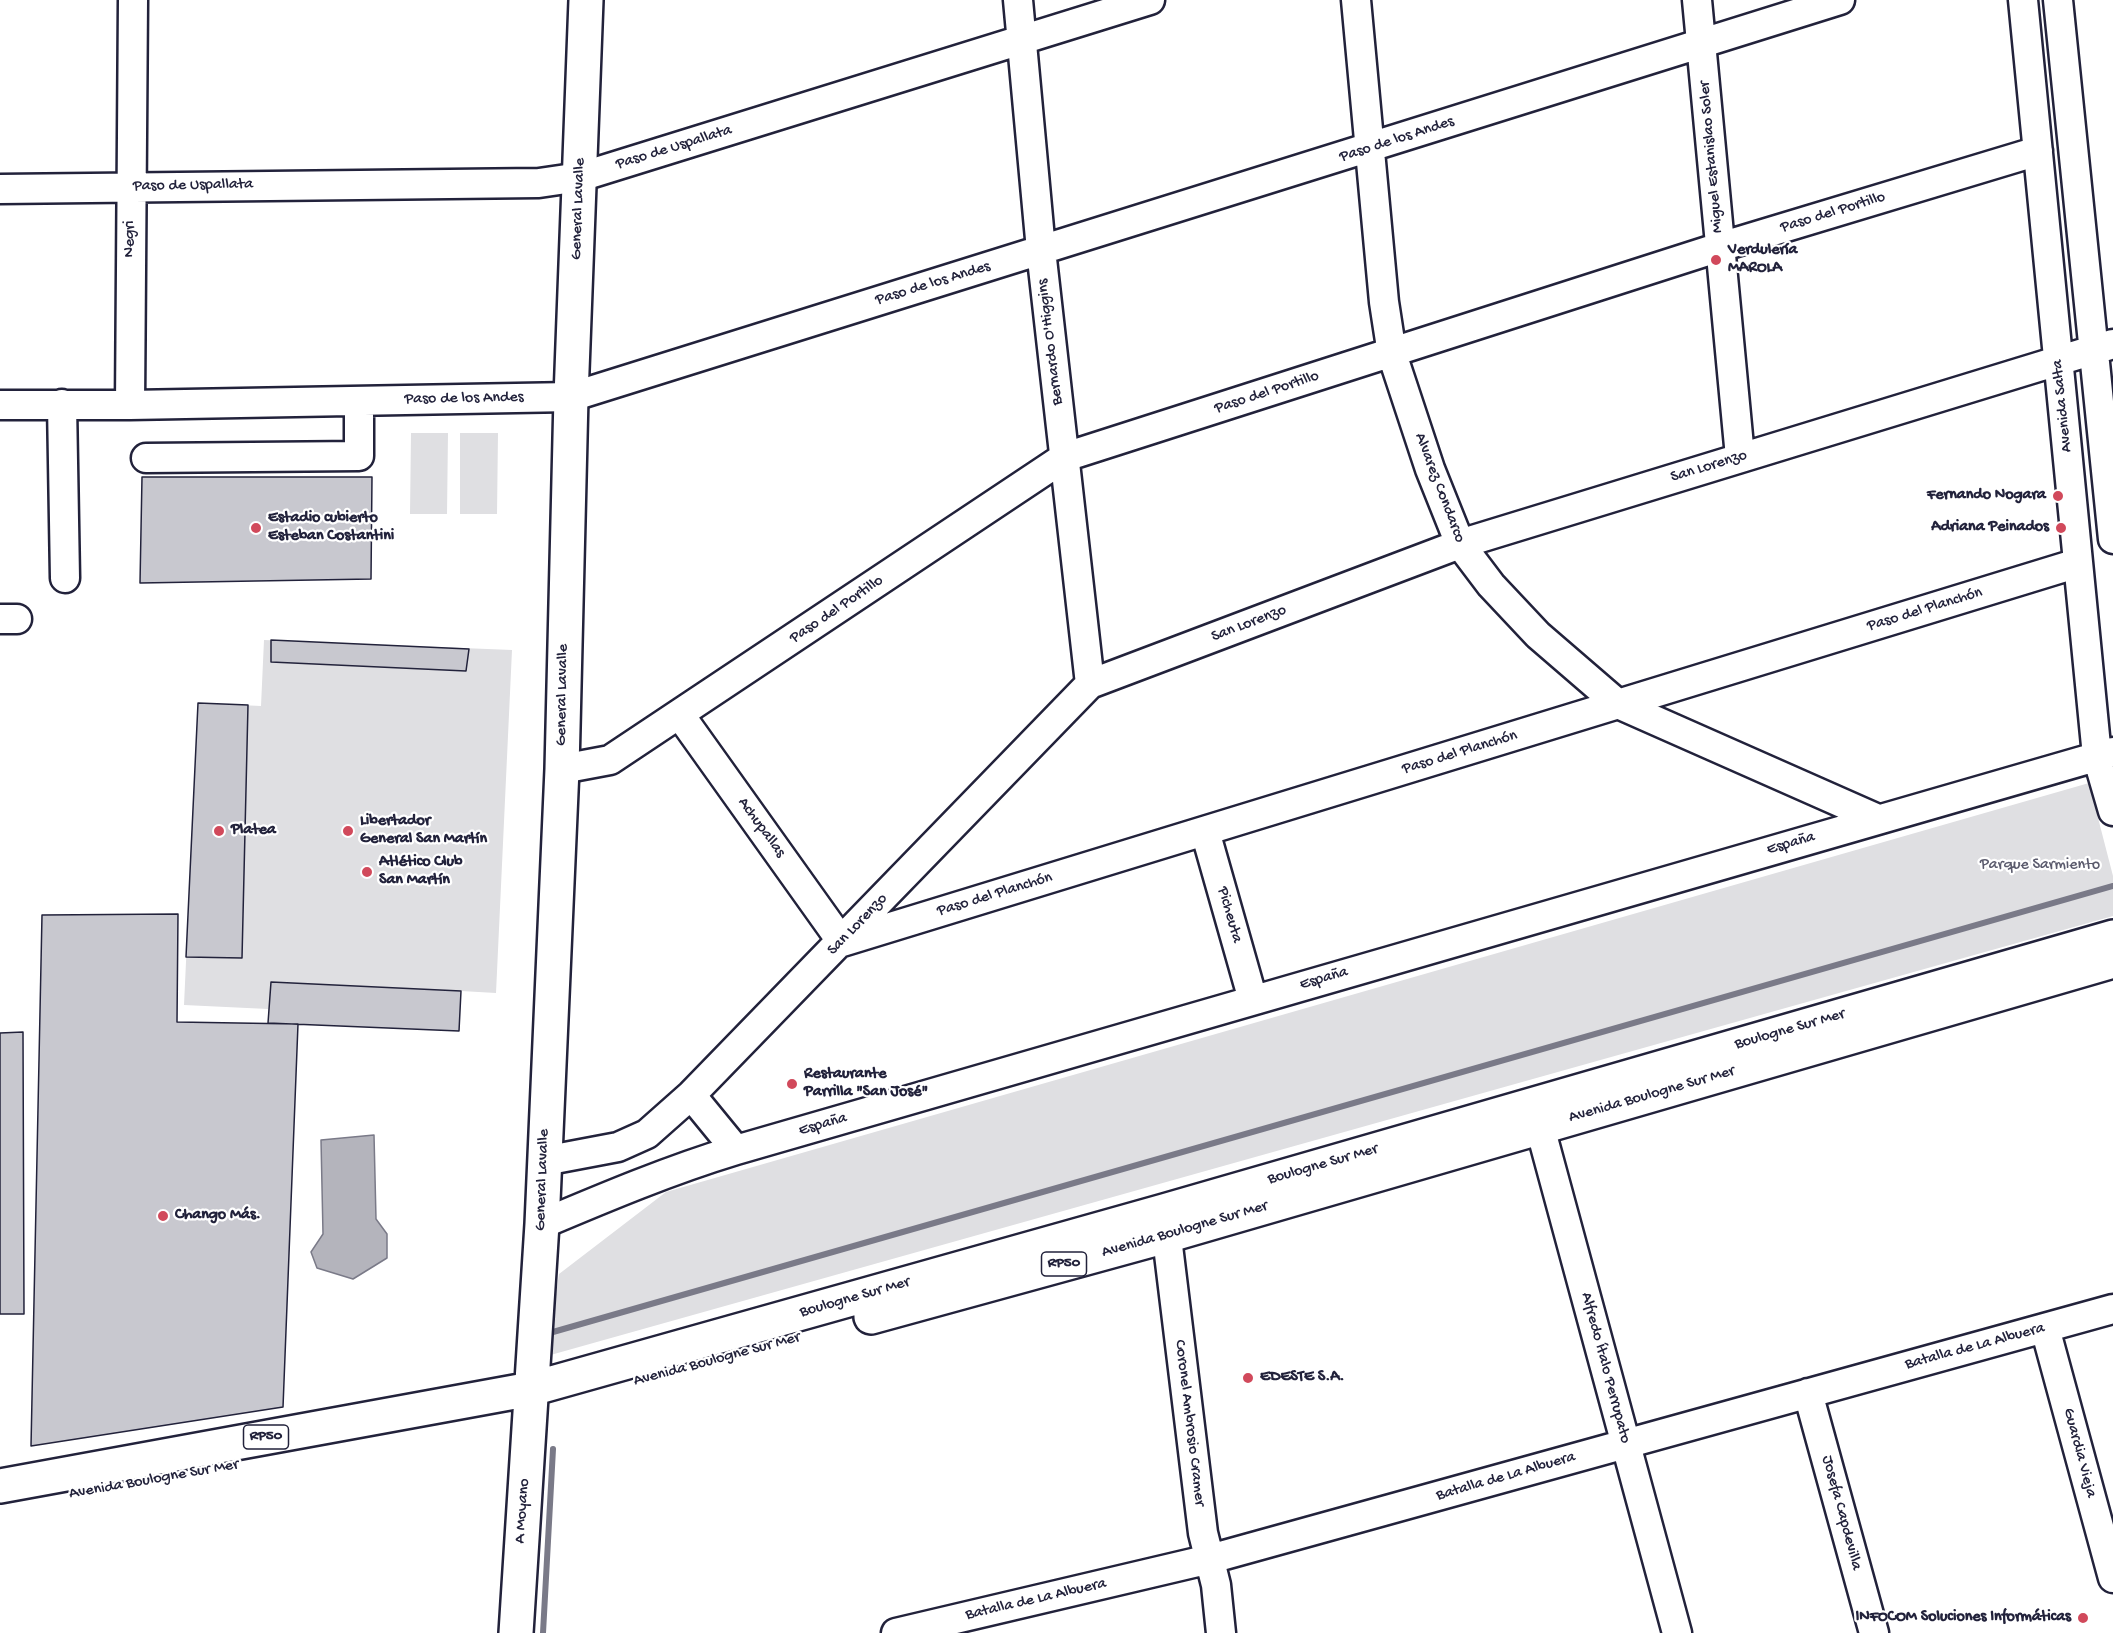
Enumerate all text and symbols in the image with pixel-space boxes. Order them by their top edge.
street label: Miguel Estanislao Soler [1696,80,1728,234]
street label: Paso de los Andes [1337,112,1457,168]
street label: Paso de Uspallata [614,121,734,175]
street label: General Lavalle [568,158,590,260]
street label: Paso de Uspallata [133,175,253,197]
street label: Paso del Portillo [1778,188,1888,238]
street label: Negri [121,221,141,257]
place label: Verdulería MAROLA [1728,241,1798,279]
marker: Verdulería MAROLA [1709,253,1723,267]
street label: Paso de los Andes [873,257,993,311]
street label: Bernardo O'Higgins [1034,278,1068,406]
street label: Avenida Salta [2049,359,2077,453]
street label: Paso del Portillo [1212,367,1322,419]
street label: Paso de los Andes [404,388,524,410]
street label: Alvarez Condarco [1409,430,1469,546]
street label: San Lorenzo [1669,446,1749,488]
place label: Fernando Nogara [1927,486,2046,506]
marker: Fernando Nogara [2051,489,2065,503]
place label: Estadio cubierto Esteban Costantini [268,509,394,547]
place label: Adriana Peinados [1931,518,2049,538]
marker: Estadio cubierto Esteban Costantini [249,521,263,535]
marker: Adriana Peinados [2054,521,2068,535]
street label: Paso del Portillo [787,572,887,648]
street label: Paso del Planchón [1865,583,1985,637]
street label: San Lorenzo [1209,601,1289,647]
street label: General Lavalle [553,644,573,746]
street label: Paso del Planchón [1400,726,1520,780]
street label: Achupallas [733,794,789,862]
place label: Libertador General San Martín [360,812,487,850]
place label: Platea [231,821,276,841]
marker: Platea [212,824,226,838]
marker: Libertador General San Martín [341,824,355,838]
street label: España [1765,828,1817,860]
place label: Atlético Club San Martín [379,853,462,891]
park label: Parque Sarmiento [1980,856,2100,876]
marker: Atlético Club San Martín [360,865,374,879]
street label: Paso del Planchón [935,868,1055,922]
street label: Picheuta [1212,885,1246,945]
street label: San Lorenzo [824,890,892,960]
street label: España [1298,963,1350,995]
street label: Boulogne Sur Mer [1733,1005,1847,1055]
street label: Avenida Boulogne Sur Mer [1567,1062,1737,1128]
place label: Restaurante Parrilla "San José" [804,1065,928,1103]
marker: Restaurante Parrilla "San José" [785,1077,799,1091]
street label: España [797,1109,849,1141]
street label: General Lavalle [532,1129,554,1231]
street label: Boulogne Sur Mer [1266,1140,1380,1190]
street label: Avenida Boulogne Sur Mer [1100,1197,1270,1263]
place label: Chango Más. [175,1206,261,1226]
marker: Chango Más. [156,1209,170,1223]
road number: RP50 [1042,1252,1086,1276]
street label: Boulogne Sur Mer [798,1273,912,1323]
street label: Alfredo Ítalo Perrupato [1576,1290,1634,1446]
street label: Batalla de La Albuera [1903,1319,2047,1375]
street label: Avenida Boulogne Sur Mer [632,1328,802,1392]
street label: Coronel Ambrosio Cramer [1169,1339,1209,1507]
place label: EDESTE S.A. [1260,1368,1345,1388]
marker: EDESTE S.A. [1241,1371,1255,1385]
street label: Guardia Vieja [2058,1406,2100,1500]
road number: RP50 [244,1425,288,1449]
street label: Batalla de La Albuera [1434,1448,1578,1506]
street label: Josefa Capdevilla [1816,1454,1866,1572]
street label: Avenida Boulogne Sur Mer [68,1456,240,1504]
street label: A Moyano [511,1478,535,1544]
street label: Batalla de La Albuera [964,1574,1108,1626]
place label: INFOCOM Soluciones Informáticas [1855,1608,2071,1628]
marker: INFOCOM Soluciones Informáticas [2076,1611,2090,1625]

